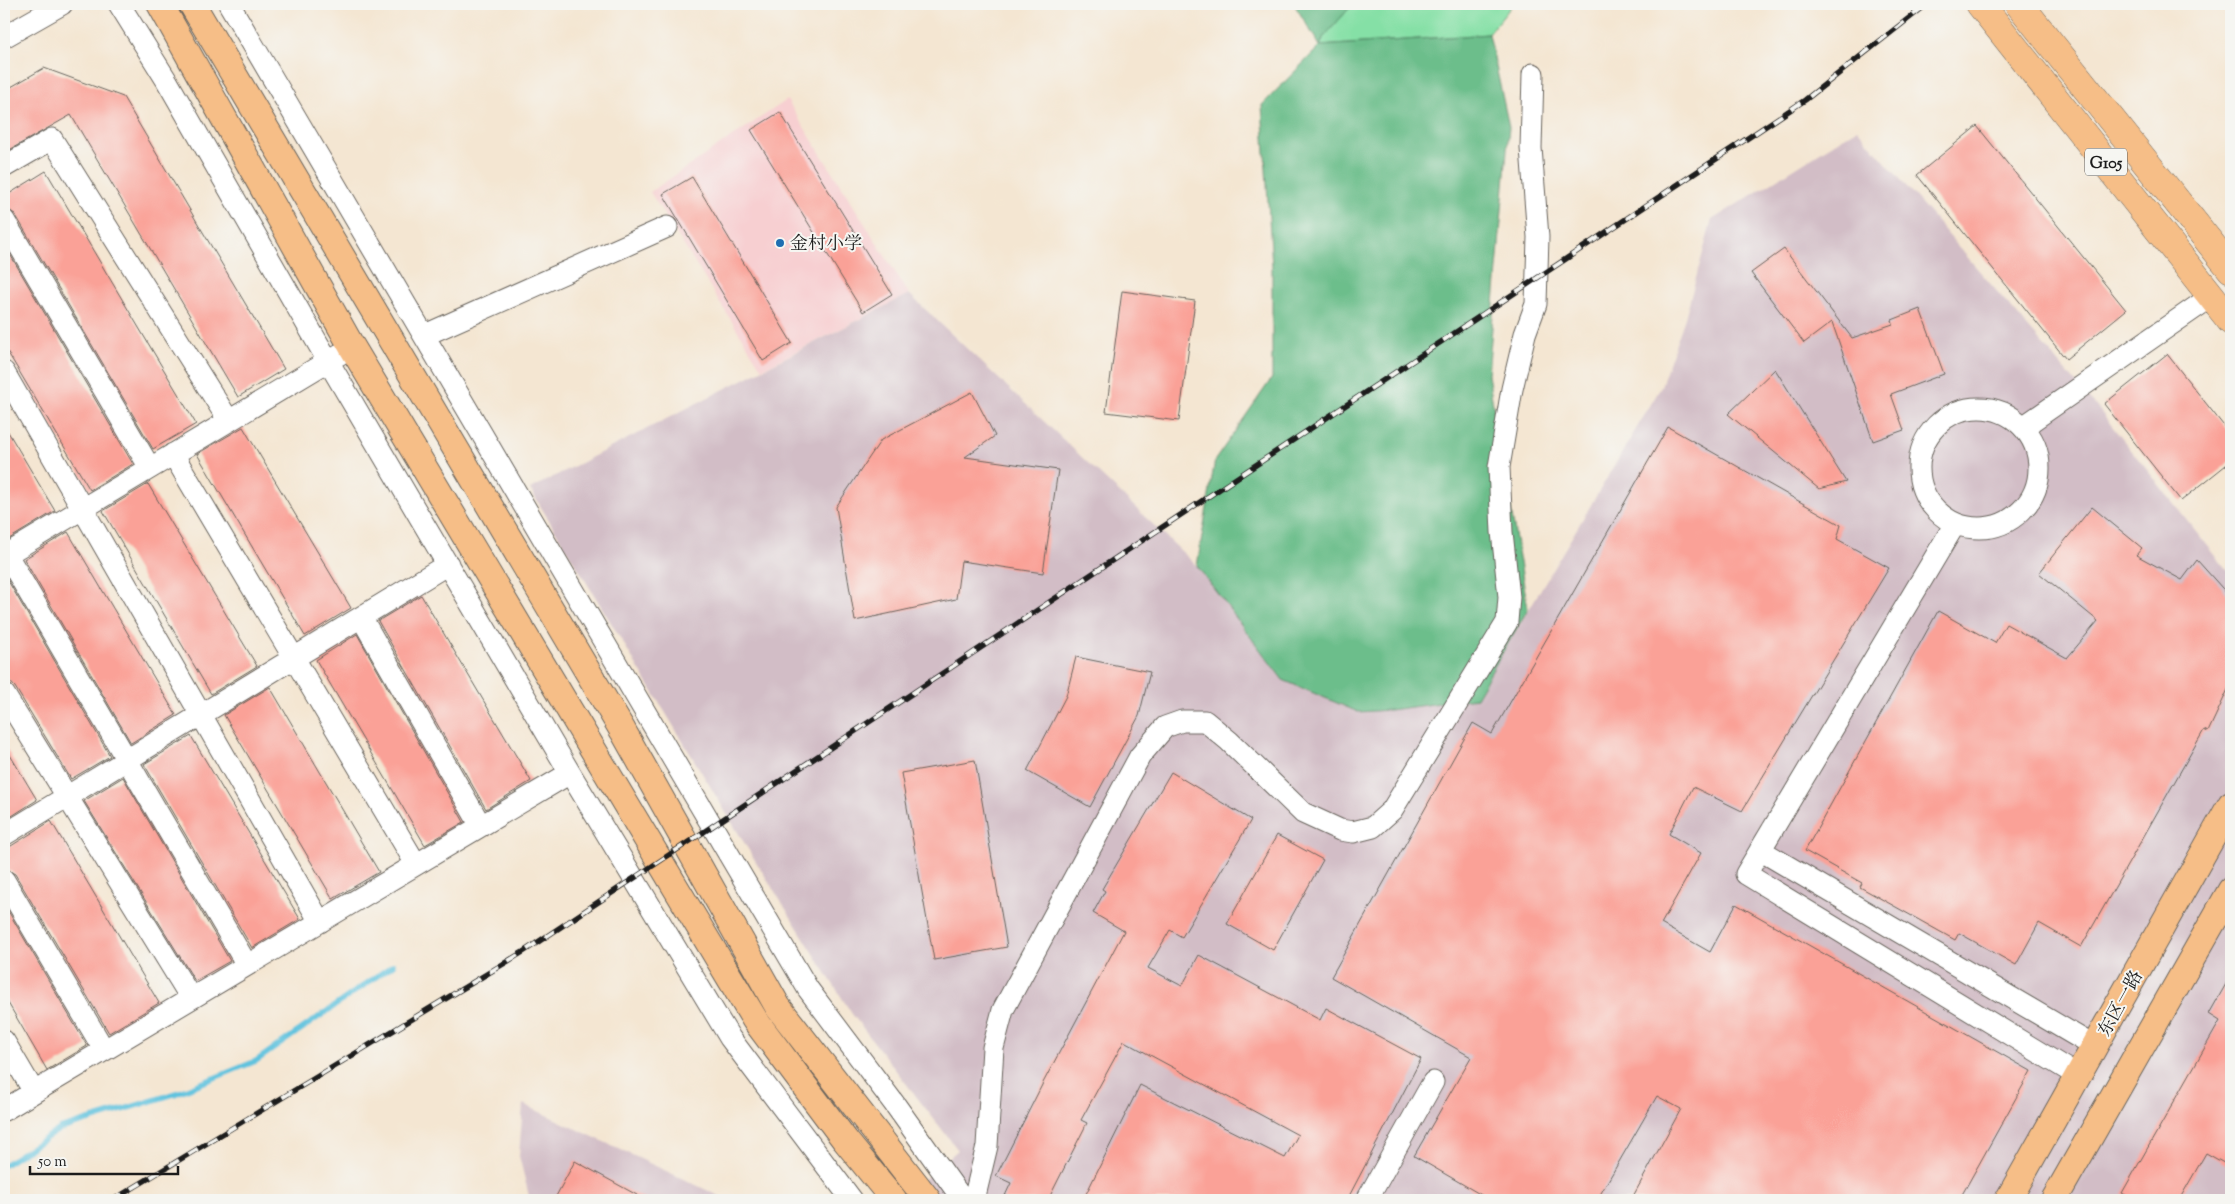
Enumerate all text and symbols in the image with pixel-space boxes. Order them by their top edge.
road number: G105 [2085,148,2127,176]
place label: 金村小学 [790,232,862,258]
marker: 金村小学 [774,237,786,249]
street label: 东区一路 [2093,966,2151,1042]
scale bar [30,1144,178,1176]
text: 50 m [37,1152,67,1173]

